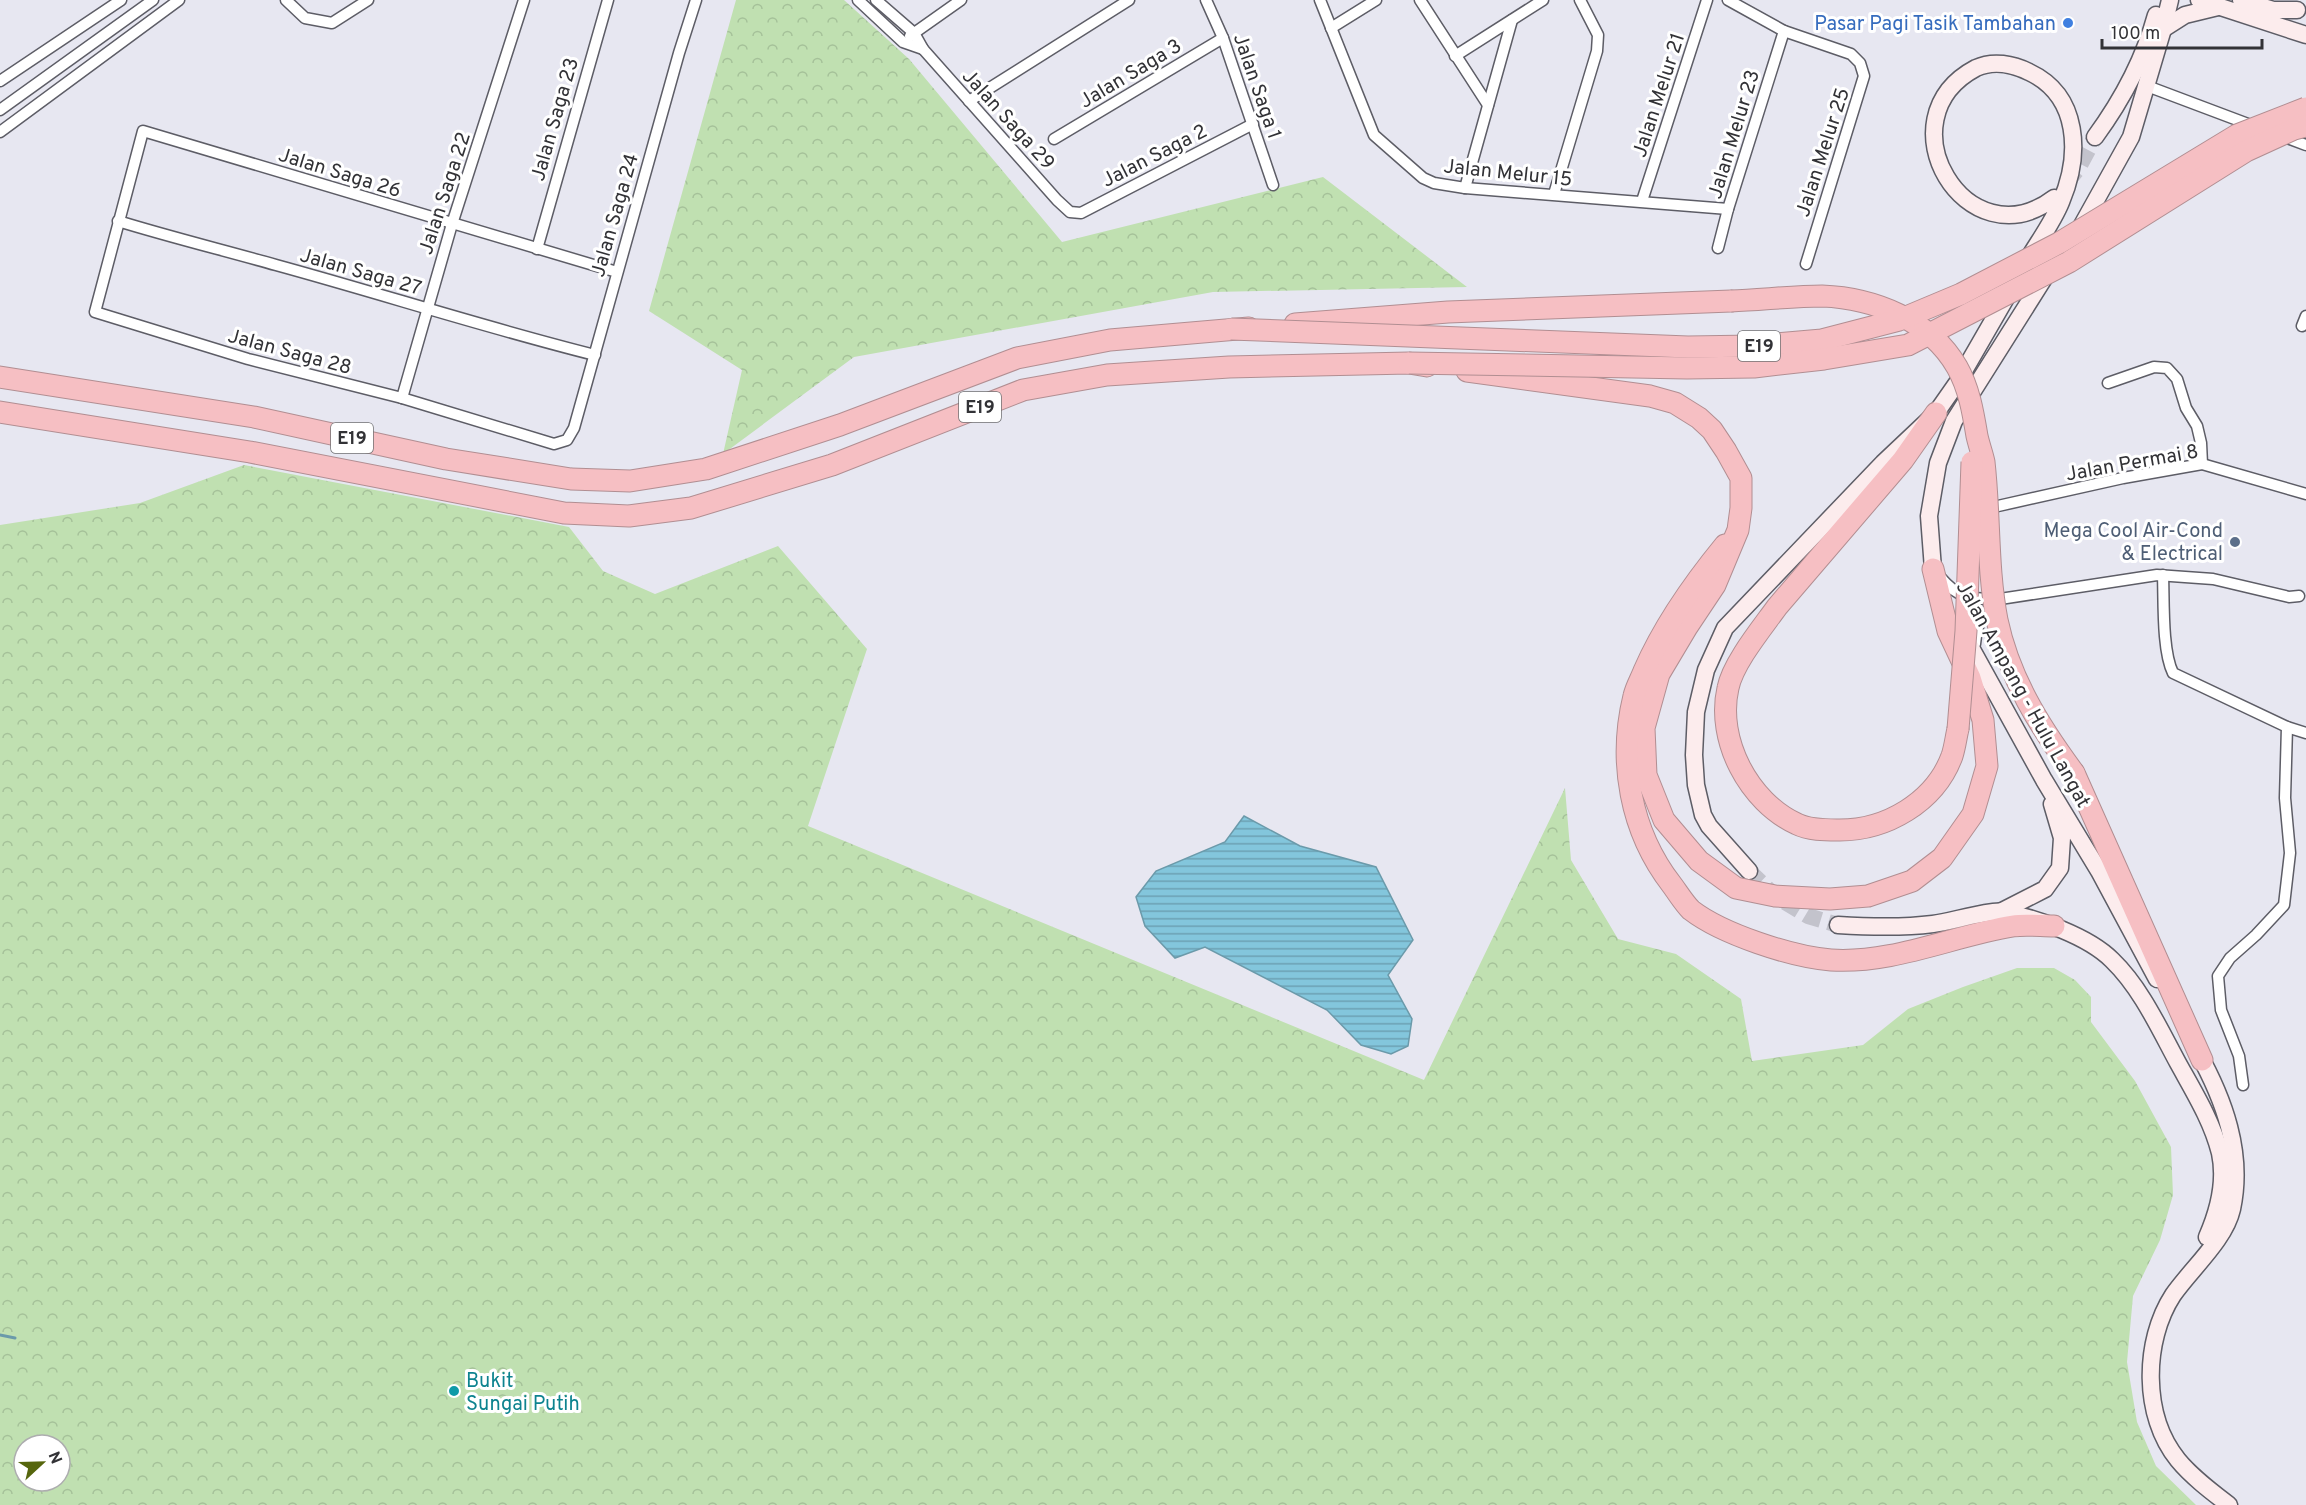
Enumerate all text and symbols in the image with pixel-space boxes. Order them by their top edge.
place label: Pasar Pagi Tasik Tambahan [1814,12,2056,38]
scale bar [2102,12,2262,50]
marker: Pasar Pagi Tasik Tambahan [2061,16,2075,30]
text: 100 m [2111,23,2160,46]
street label: Jalan Saga 1 [1226,30,1286,143]
street label: Jalan Melur 21 [1628,30,1692,161]
street label: Jalan Saga 3 [1075,34,1187,115]
street label: Jalan Saga 23 [526,55,586,184]
street label: Jalan Saga 29 [955,64,1060,176]
street label: Jalan Melur 23 [1703,67,1767,202]
street label: Jalan Melur 25 [1791,85,1857,220]
street label: Jalan Saga 2 [1098,119,1212,194]
street label: Jalan Saga 22 [414,129,478,258]
street label: Jalan Saga 26 [275,143,404,205]
street label: Jalan Saga 24 [586,151,646,280]
street label: Jalan Melur 15 [1442,154,1573,194]
street label: Jalan Saga 27 [297,243,424,303]
street label: Jalan Saga 28 [225,324,354,382]
road number: E19 [1738,331,1780,361]
road number: E19 [959,392,1001,422]
road number: E19 [331,423,373,453]
street label: Jalan Permai 8 [2064,440,2201,488]
place label: Mega Cool Air-Cond & Electrical [2043,519,2223,568]
marker: Mega Cool Air-Cond & Electrical [2228,535,2242,549]
street label: Jalan Ampang - Hulu Langat [1949,577,2095,813]
place label: Bukit Sungai Putih [466,1369,580,1418]
marker: Bukit Sungai Putih [447,1384,461,1398]
north arrow [12,1433,72,1493]
text: N [43,1449,65,1467]

